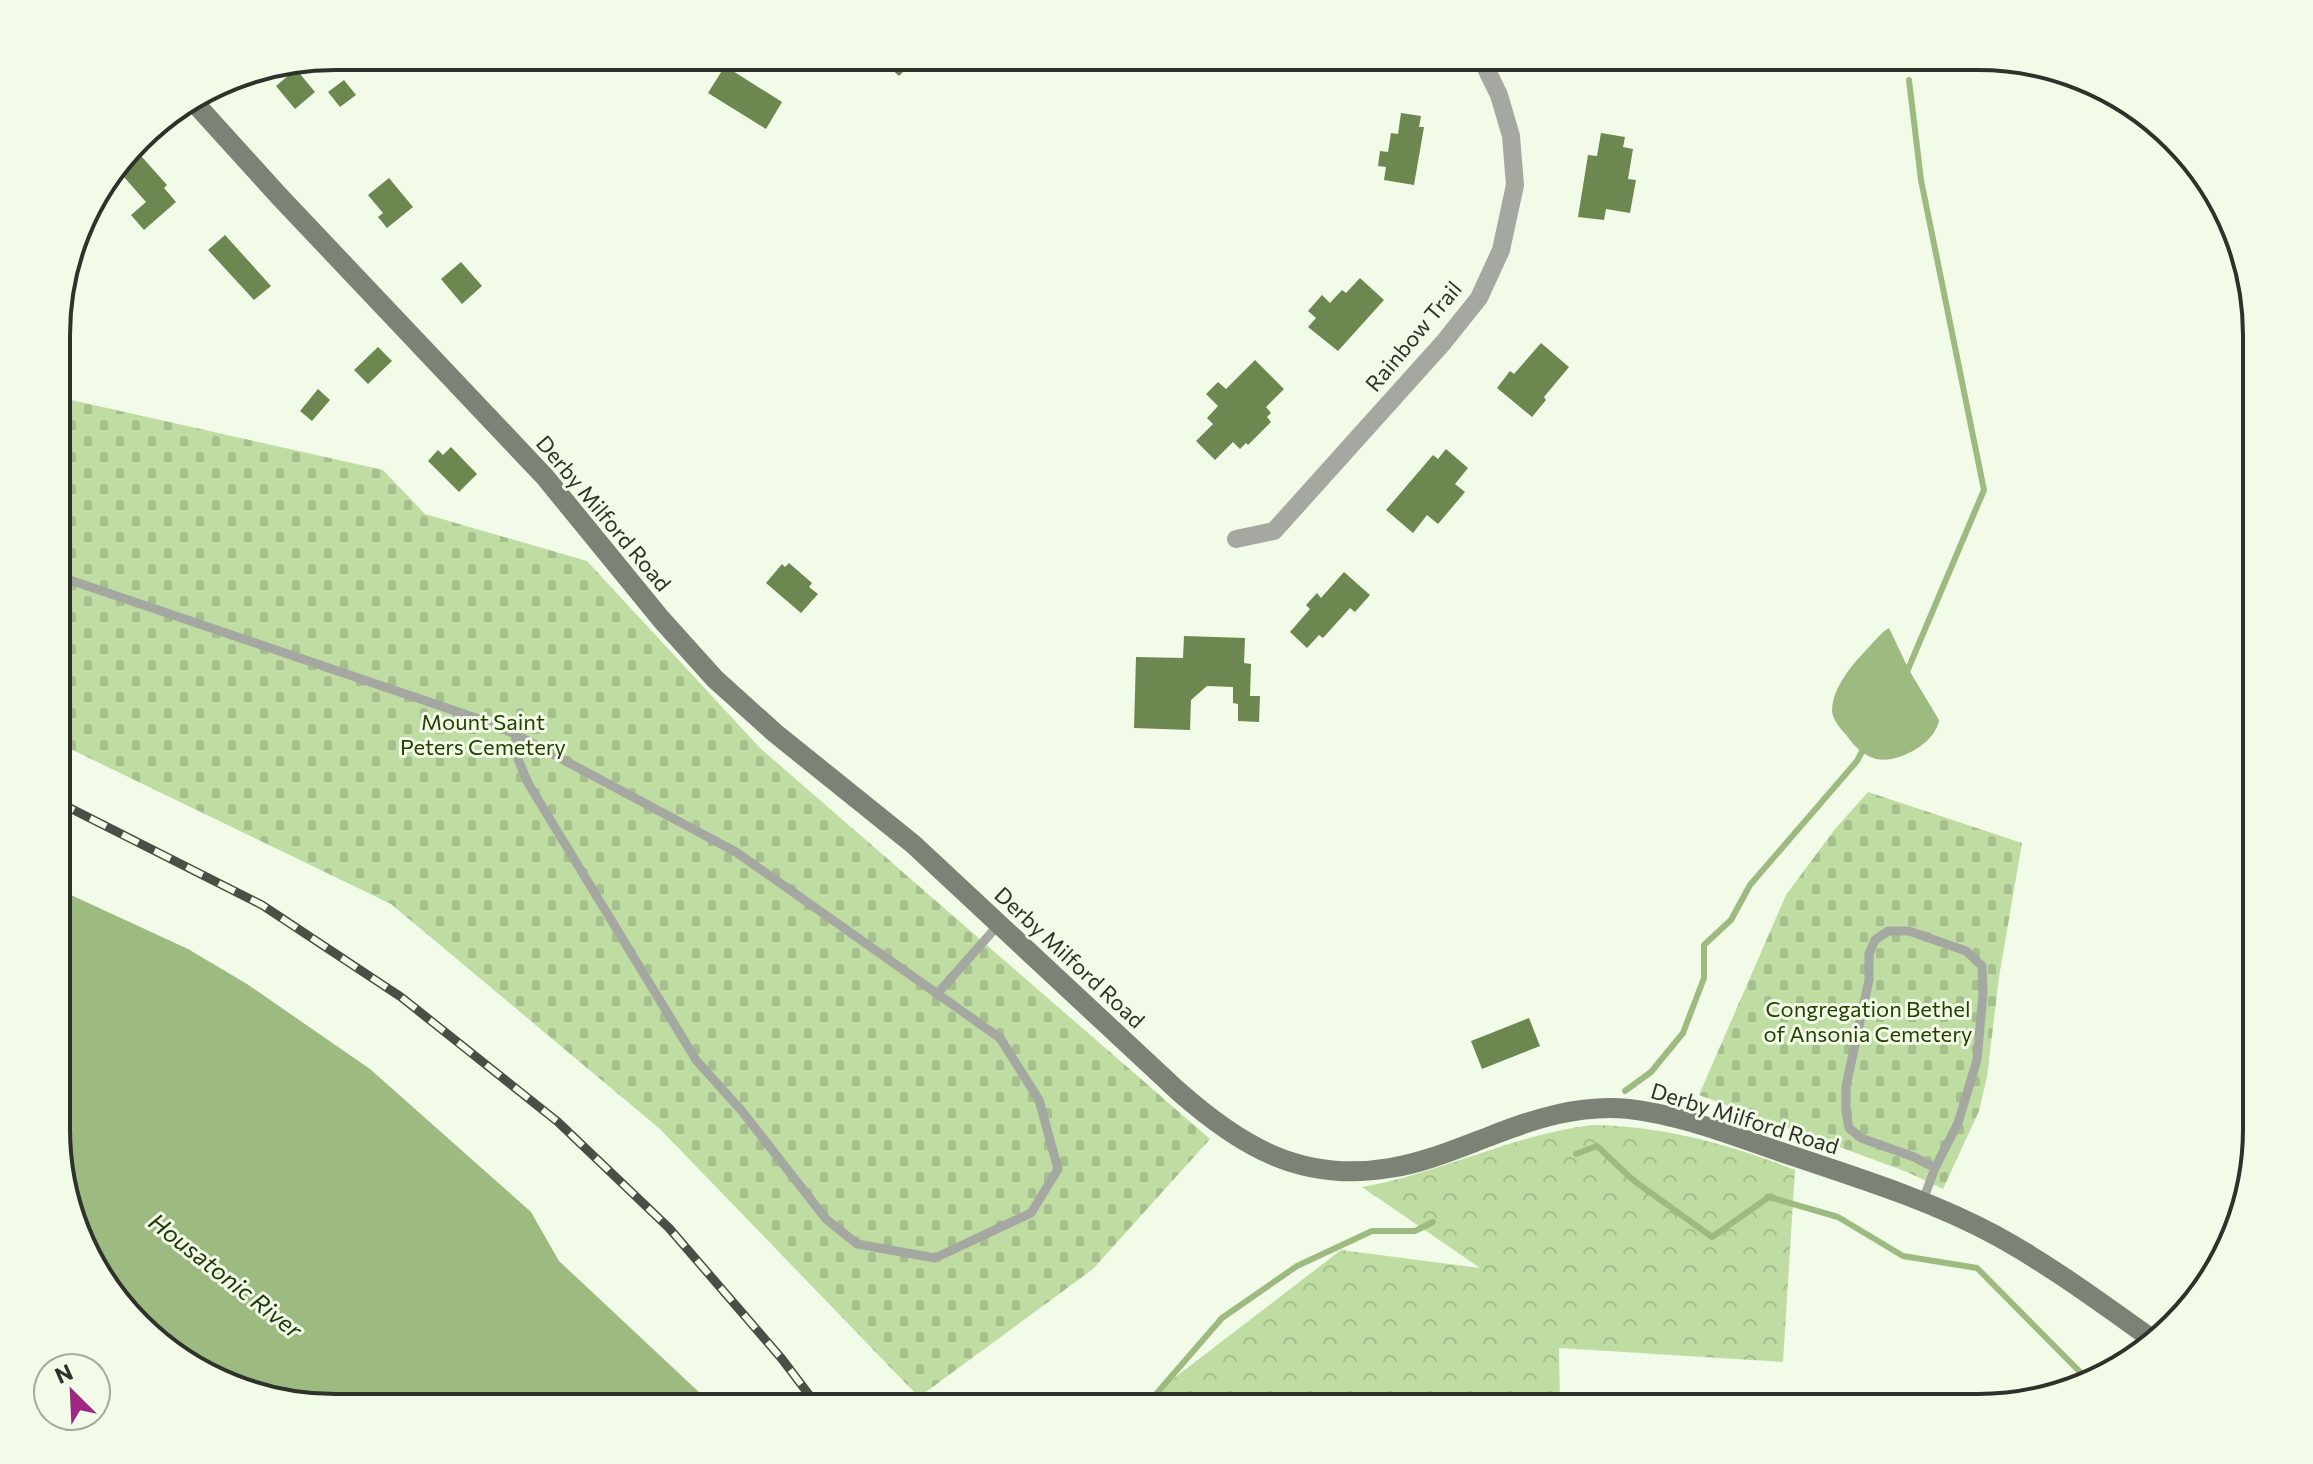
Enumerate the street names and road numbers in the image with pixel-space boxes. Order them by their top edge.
street label: Rainbow Trail [1359,275,1467,397]
street label: Derby Milford Road [531,430,677,596]
street label: Derby Milford Road [989,881,1151,1033]
street label: Derby Milford Road [1648,1077,1842,1159]

